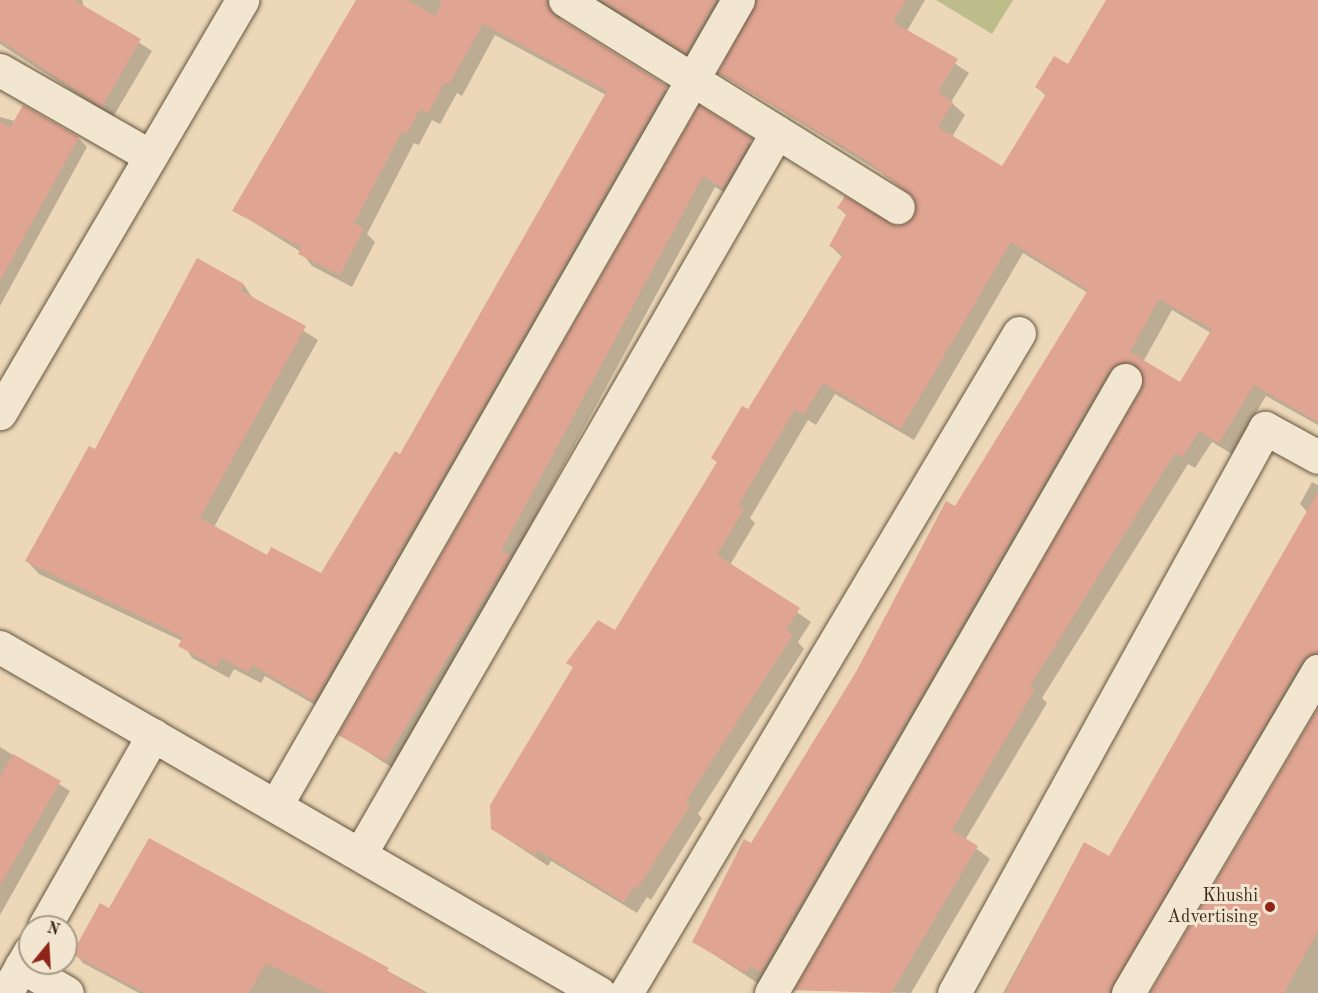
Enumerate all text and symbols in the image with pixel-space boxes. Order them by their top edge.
place label: Khushi Advertising [1167,886,1258,928]
marker: Khushi Advertising [1263,900,1277,914]
north arrow [18,915,78,975]
text: N [45,920,61,939]

